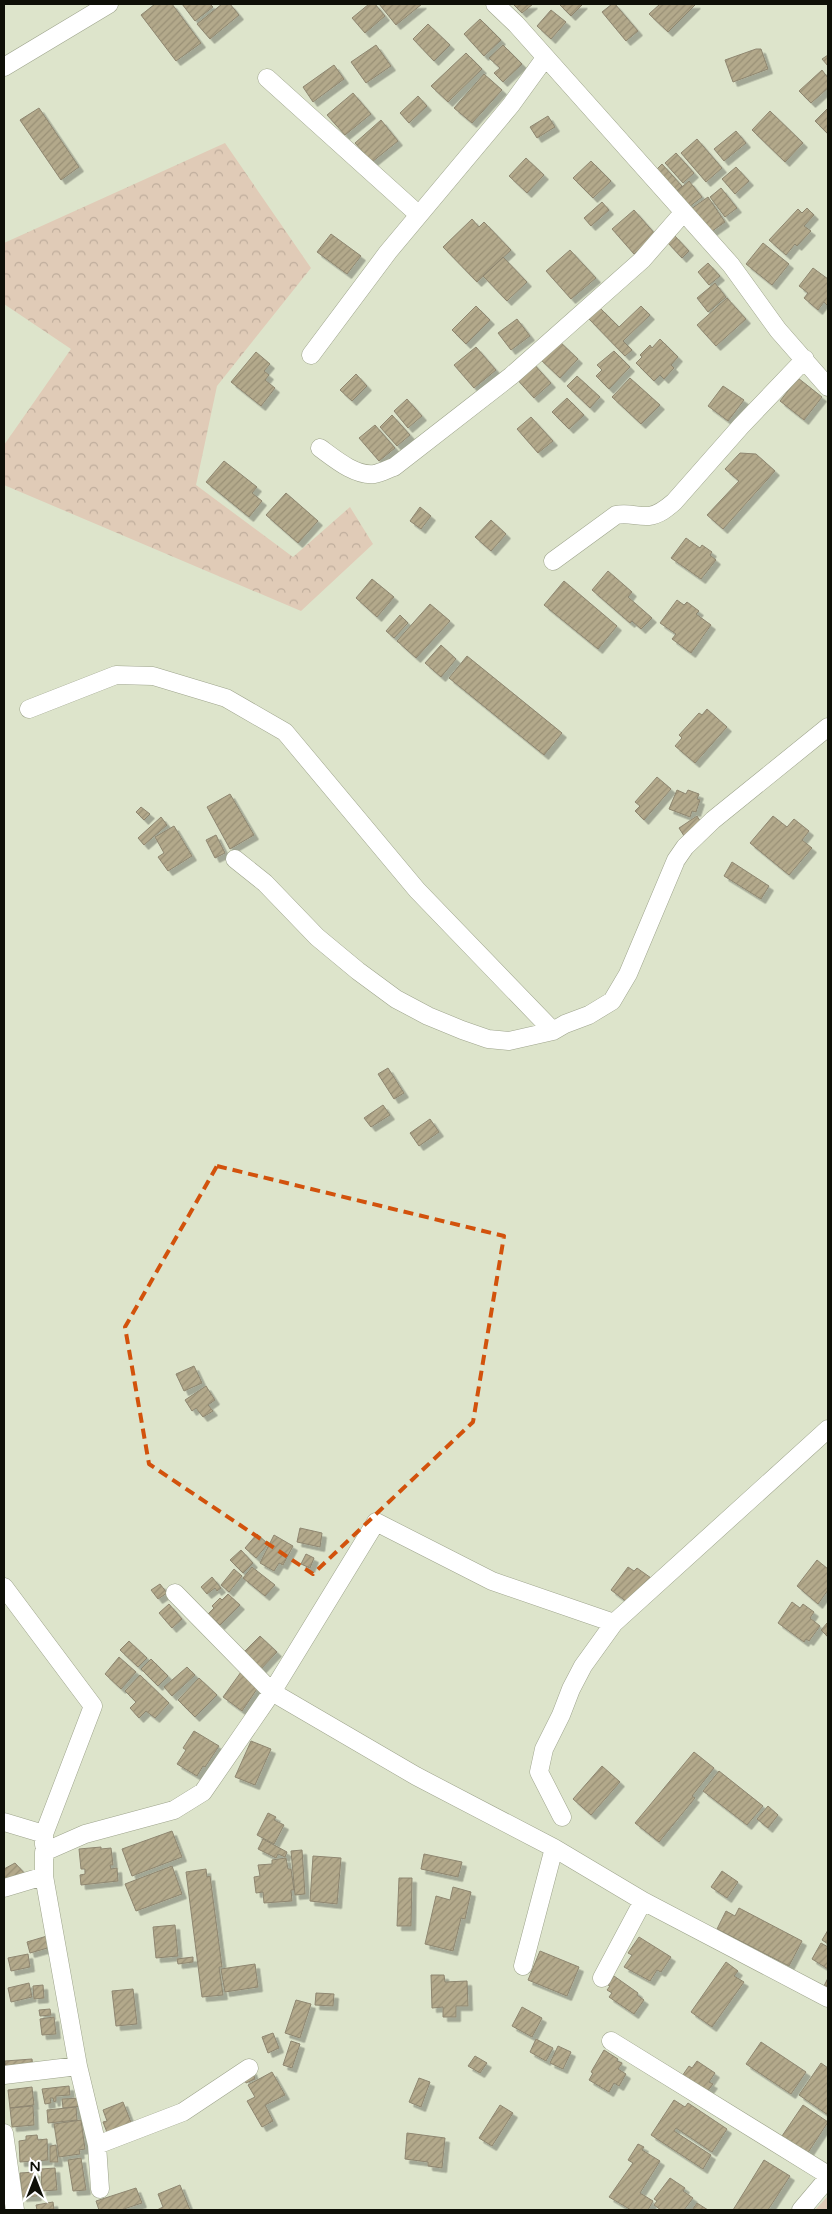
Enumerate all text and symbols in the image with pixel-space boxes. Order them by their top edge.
north arrow [10,2154,60,2204]
text: N [29,2158,41,2175]

